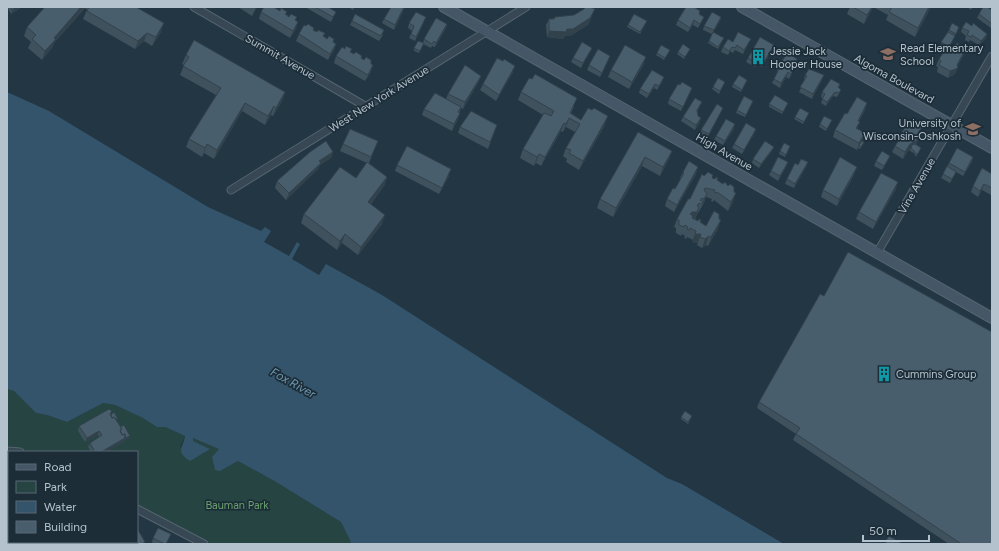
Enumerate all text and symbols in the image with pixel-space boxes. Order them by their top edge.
street label: Summit Avenue [243,32,317,82]
place label: Read Elementary School [900,42,984,68]
place label: Jessie Jack Hooper House [770,45,842,71]
school or university icon: Read Elementary School [879,45,897,63]
building icon: Jessie Jack Hooper House [749,48,767,66]
street label: Algoma Boulevard [852,52,936,106]
street label: West New York Avenue [327,63,431,135]
place label: University of Wisconsin-Oshkosh [863,117,962,143]
school or university icon: University of Wisconsin-Oshkosh [964,120,982,138]
street label: High Avenue [693,131,755,173]
street label: Vine Avenue [896,156,938,216]
water label: Fox River [268,365,319,401]
building icon: Cummins Group [875,365,893,383]
place label: Cummins Group [896,368,977,381]
legend [8,451,138,543]
text: Road [44,460,72,474]
text: Park [44,480,67,494]
park label: Bauman Park [205,499,269,512]
text: Water [44,500,76,514]
scale bar [863,517,929,543]
text: Building [44,520,87,534]
text: 50 m [869,524,897,538]

